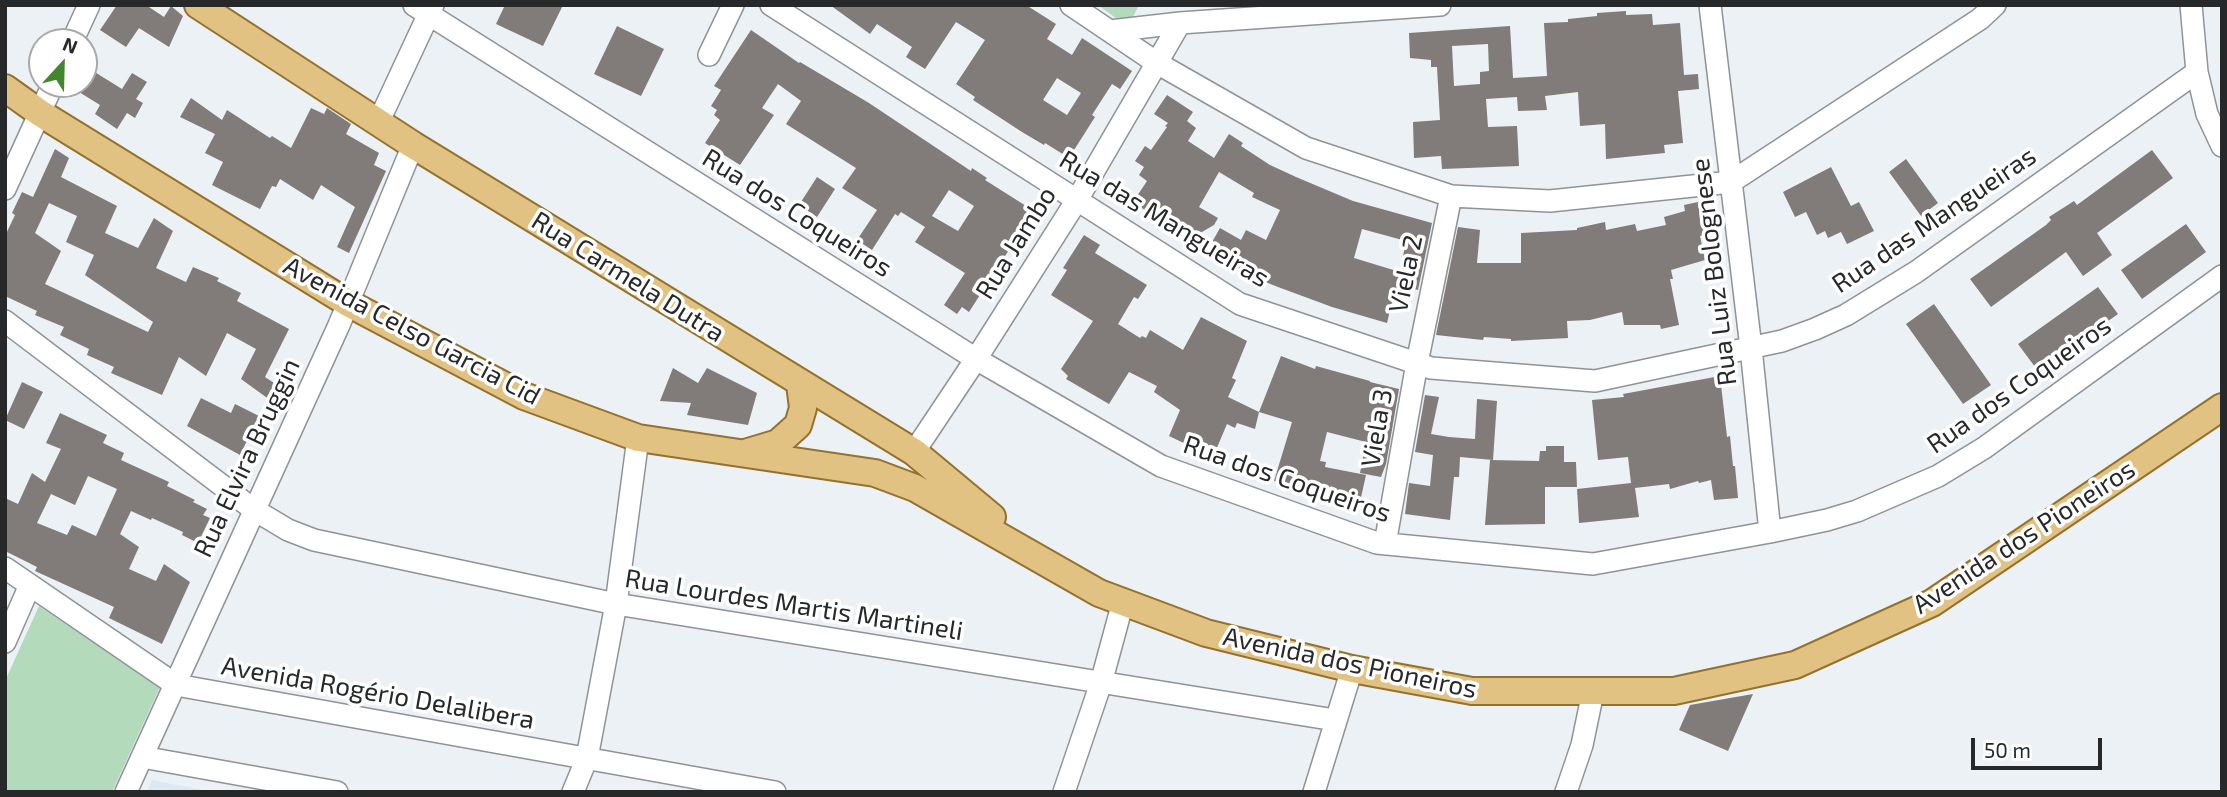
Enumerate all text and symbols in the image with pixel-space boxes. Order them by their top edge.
north arrow [28,28,98,98]
text: N [60,32,81,58]
street label: Rua das Mangueiras [1826,140,2042,300]
street label: Rua dos Coqueiros [697,142,897,284]
street label: Rua das Mangueiras [1054,144,1274,294]
street label: Rua Luiz Bolognese [1685,157,1743,387]
street label: Rua Jambo [969,181,1063,305]
street label: Rua Carmela Dutra [526,205,730,349]
street label: Viela 2 [1383,232,1429,316]
street label: Avenida Celso Garcia Cid [278,250,546,412]
street label: Rua dos Coqueiros [1921,310,2117,460]
street label: Rua Elvira Bruggin [187,354,307,562]
street label: Viela 3 [1355,387,1399,469]
street label: Rua dos Coqueiros [1179,429,1395,529]
street label: Avenida dos Pioneiros [1907,454,2141,620]
street label: Rua Lourdes Martis Martineli [623,563,965,647]
street label: Avenida dos Pioneiros [1220,621,1480,705]
street label: Avenida Rogério Delalibera [219,650,537,736]
scale bar [1975,724,2106,768]
text: 50 m [1984,737,2031,762]

